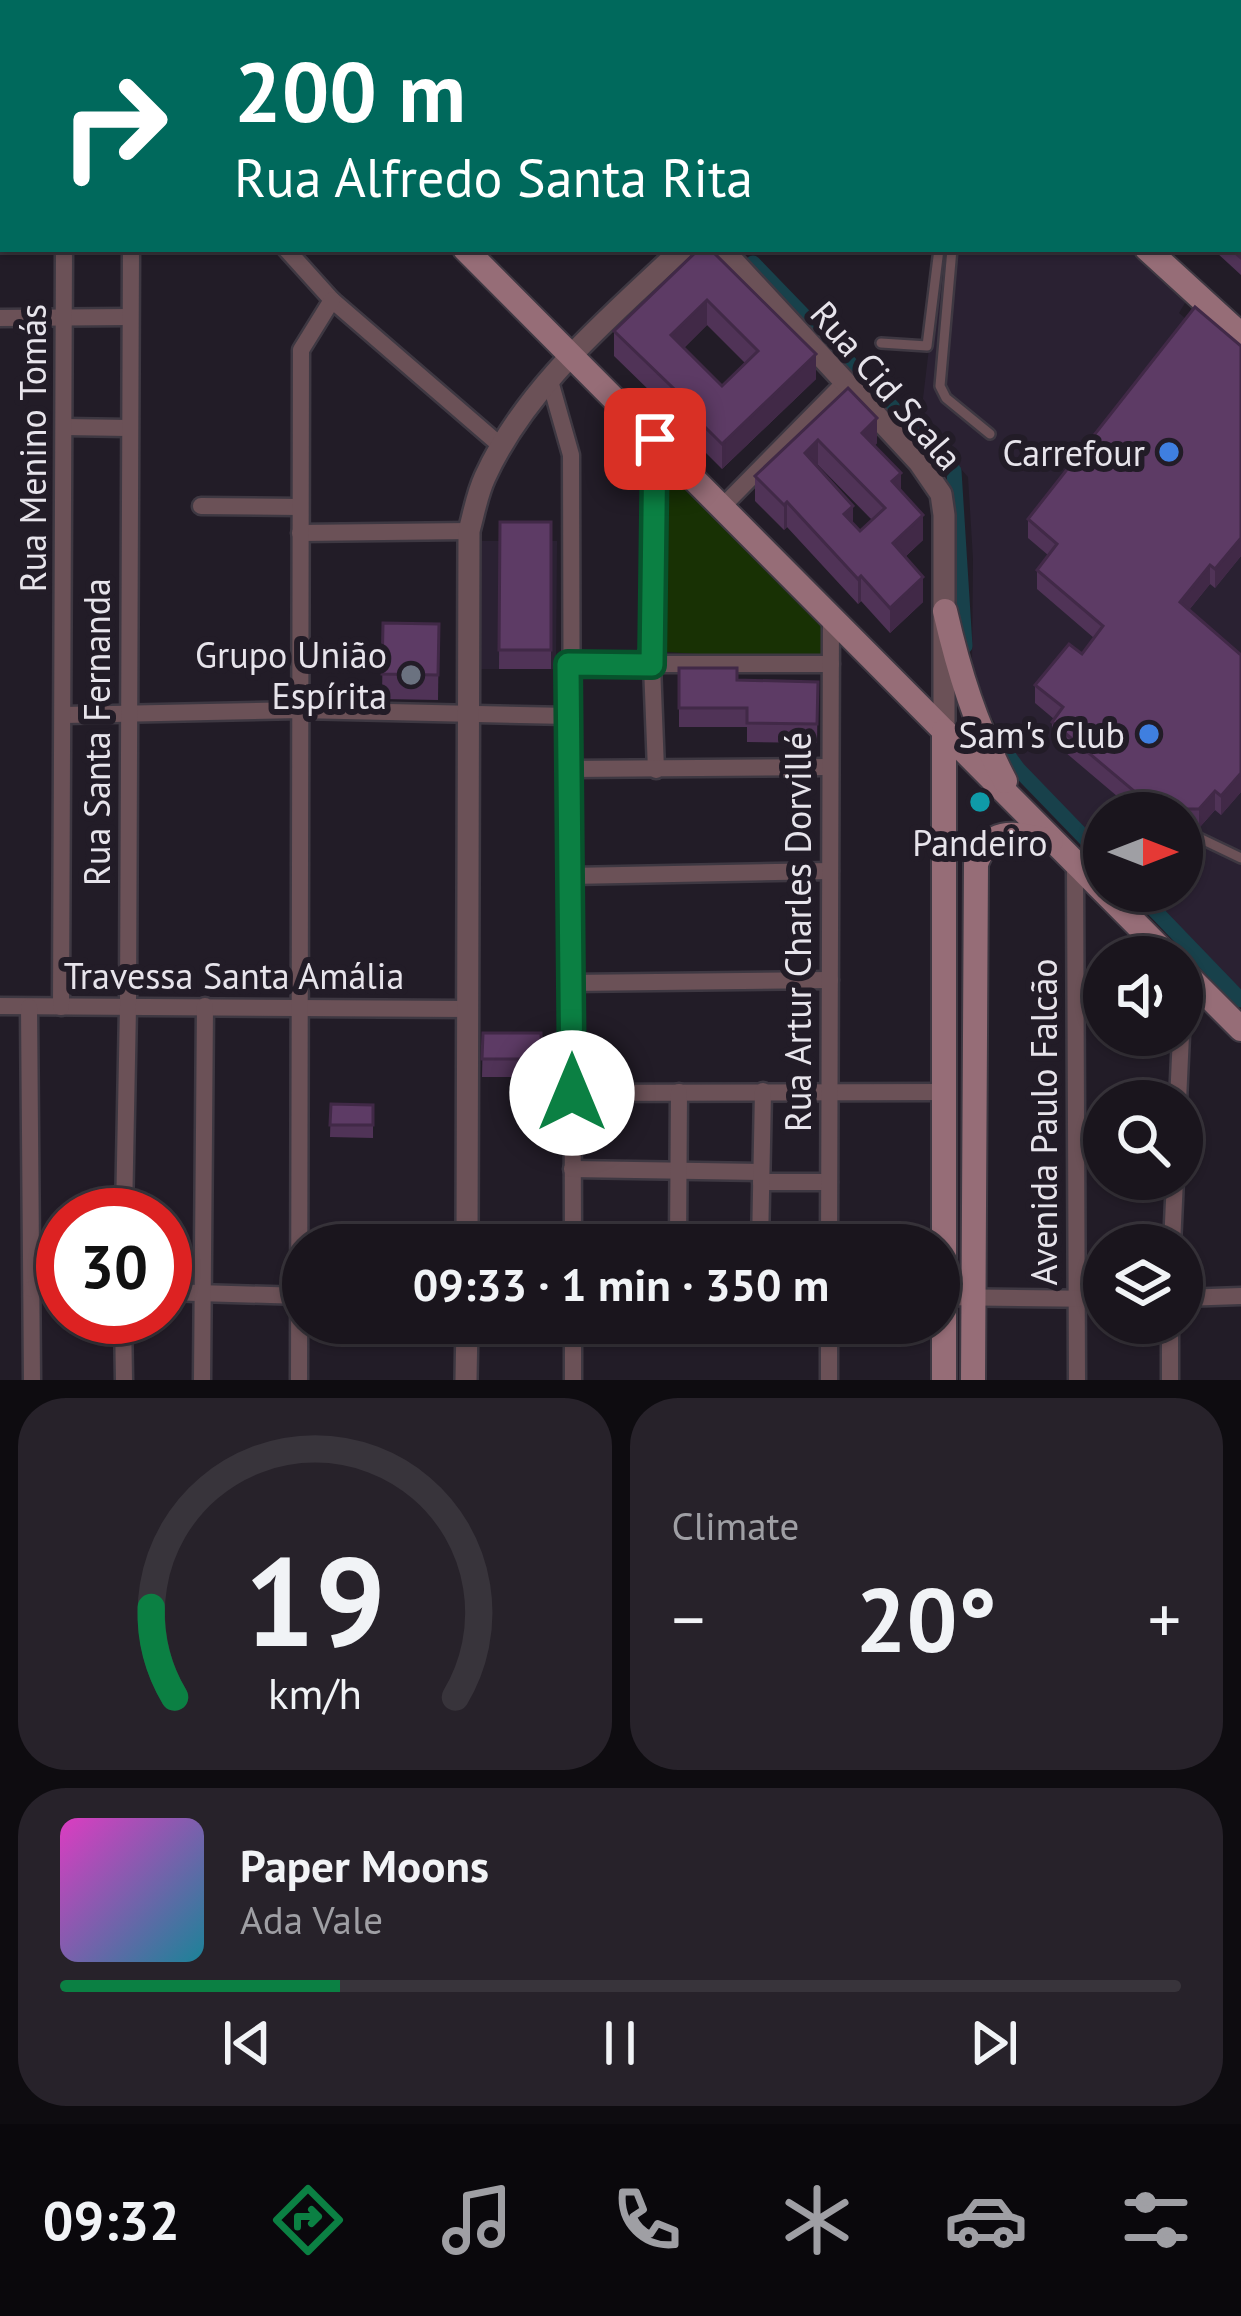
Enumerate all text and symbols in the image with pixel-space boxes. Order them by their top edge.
text: 200 m [234,36,466,145]
icon: right [36,48,192,204]
text: Rua Alfredo Santa Rita [234,142,753,212]
street label: Rua Cid Scala [801,291,973,479]
street label: Rua Menino Tomás [9,304,56,592]
pin [604,388,706,490]
icon: arrive [622,406,688,472]
place label: Carrefour [1002,429,1145,476]
marker: Carrefour [1156,439,1182,465]
street label: Rua Santa Fernanda [73,578,120,886]
place label: Grupo União Espírita [195,631,387,719]
marker: Grupo União Espírita [398,662,424,688]
place label: Sam's Club [958,711,1125,758]
marker: Sam's Club [1136,721,1162,747]
street label: Rua Artur Charles Dorvillé [774,732,821,1132]
marker: Pandeiro [967,789,993,815]
north arrow [1083,792,1203,912]
map controls [1083,792,1203,1344]
place label: Pandeiro [912,819,1048,866]
button: sound [1083,936,1203,1056]
street label: Travessa Santa Amália [64,952,404,999]
street label: Avenida Paulo Falcão [1020,958,1067,1286]
position arrow [509,1030,635,1156]
button: search [1083,1080,1203,1200]
speed limit sign: 30 [36,1188,192,1344]
button: layers [1083,1224,1203,1344]
text: 09:33 · 1 min · 350 m [413,1255,829,1313]
text: Climate [672,1500,799,1551]
text: 19 [244,1519,386,1680]
text: 20° [856,1560,997,1677]
text: − [672,1576,705,1661]
text: + [1148,1576,1181,1661]
text: km/h [268,1665,362,1721]
text: Paper Moons [240,1836,489,1894]
text: Ada Vale [240,1894,383,1945]
icon: previous [214,2010,280,2076]
icon: pause [587,2010,653,2076]
icon: next [961,2010,1027,2076]
icon: directions [266,2178,350,2262]
icon: music [435,2178,519,2262]
icon: phone [605,2178,689,2262]
icon: climate [775,2178,859,2262]
icon: car [944,2178,1028,2262]
icon: filters [1114,2178,1198,2262]
text: 09:32 [43,2185,180,2255]

